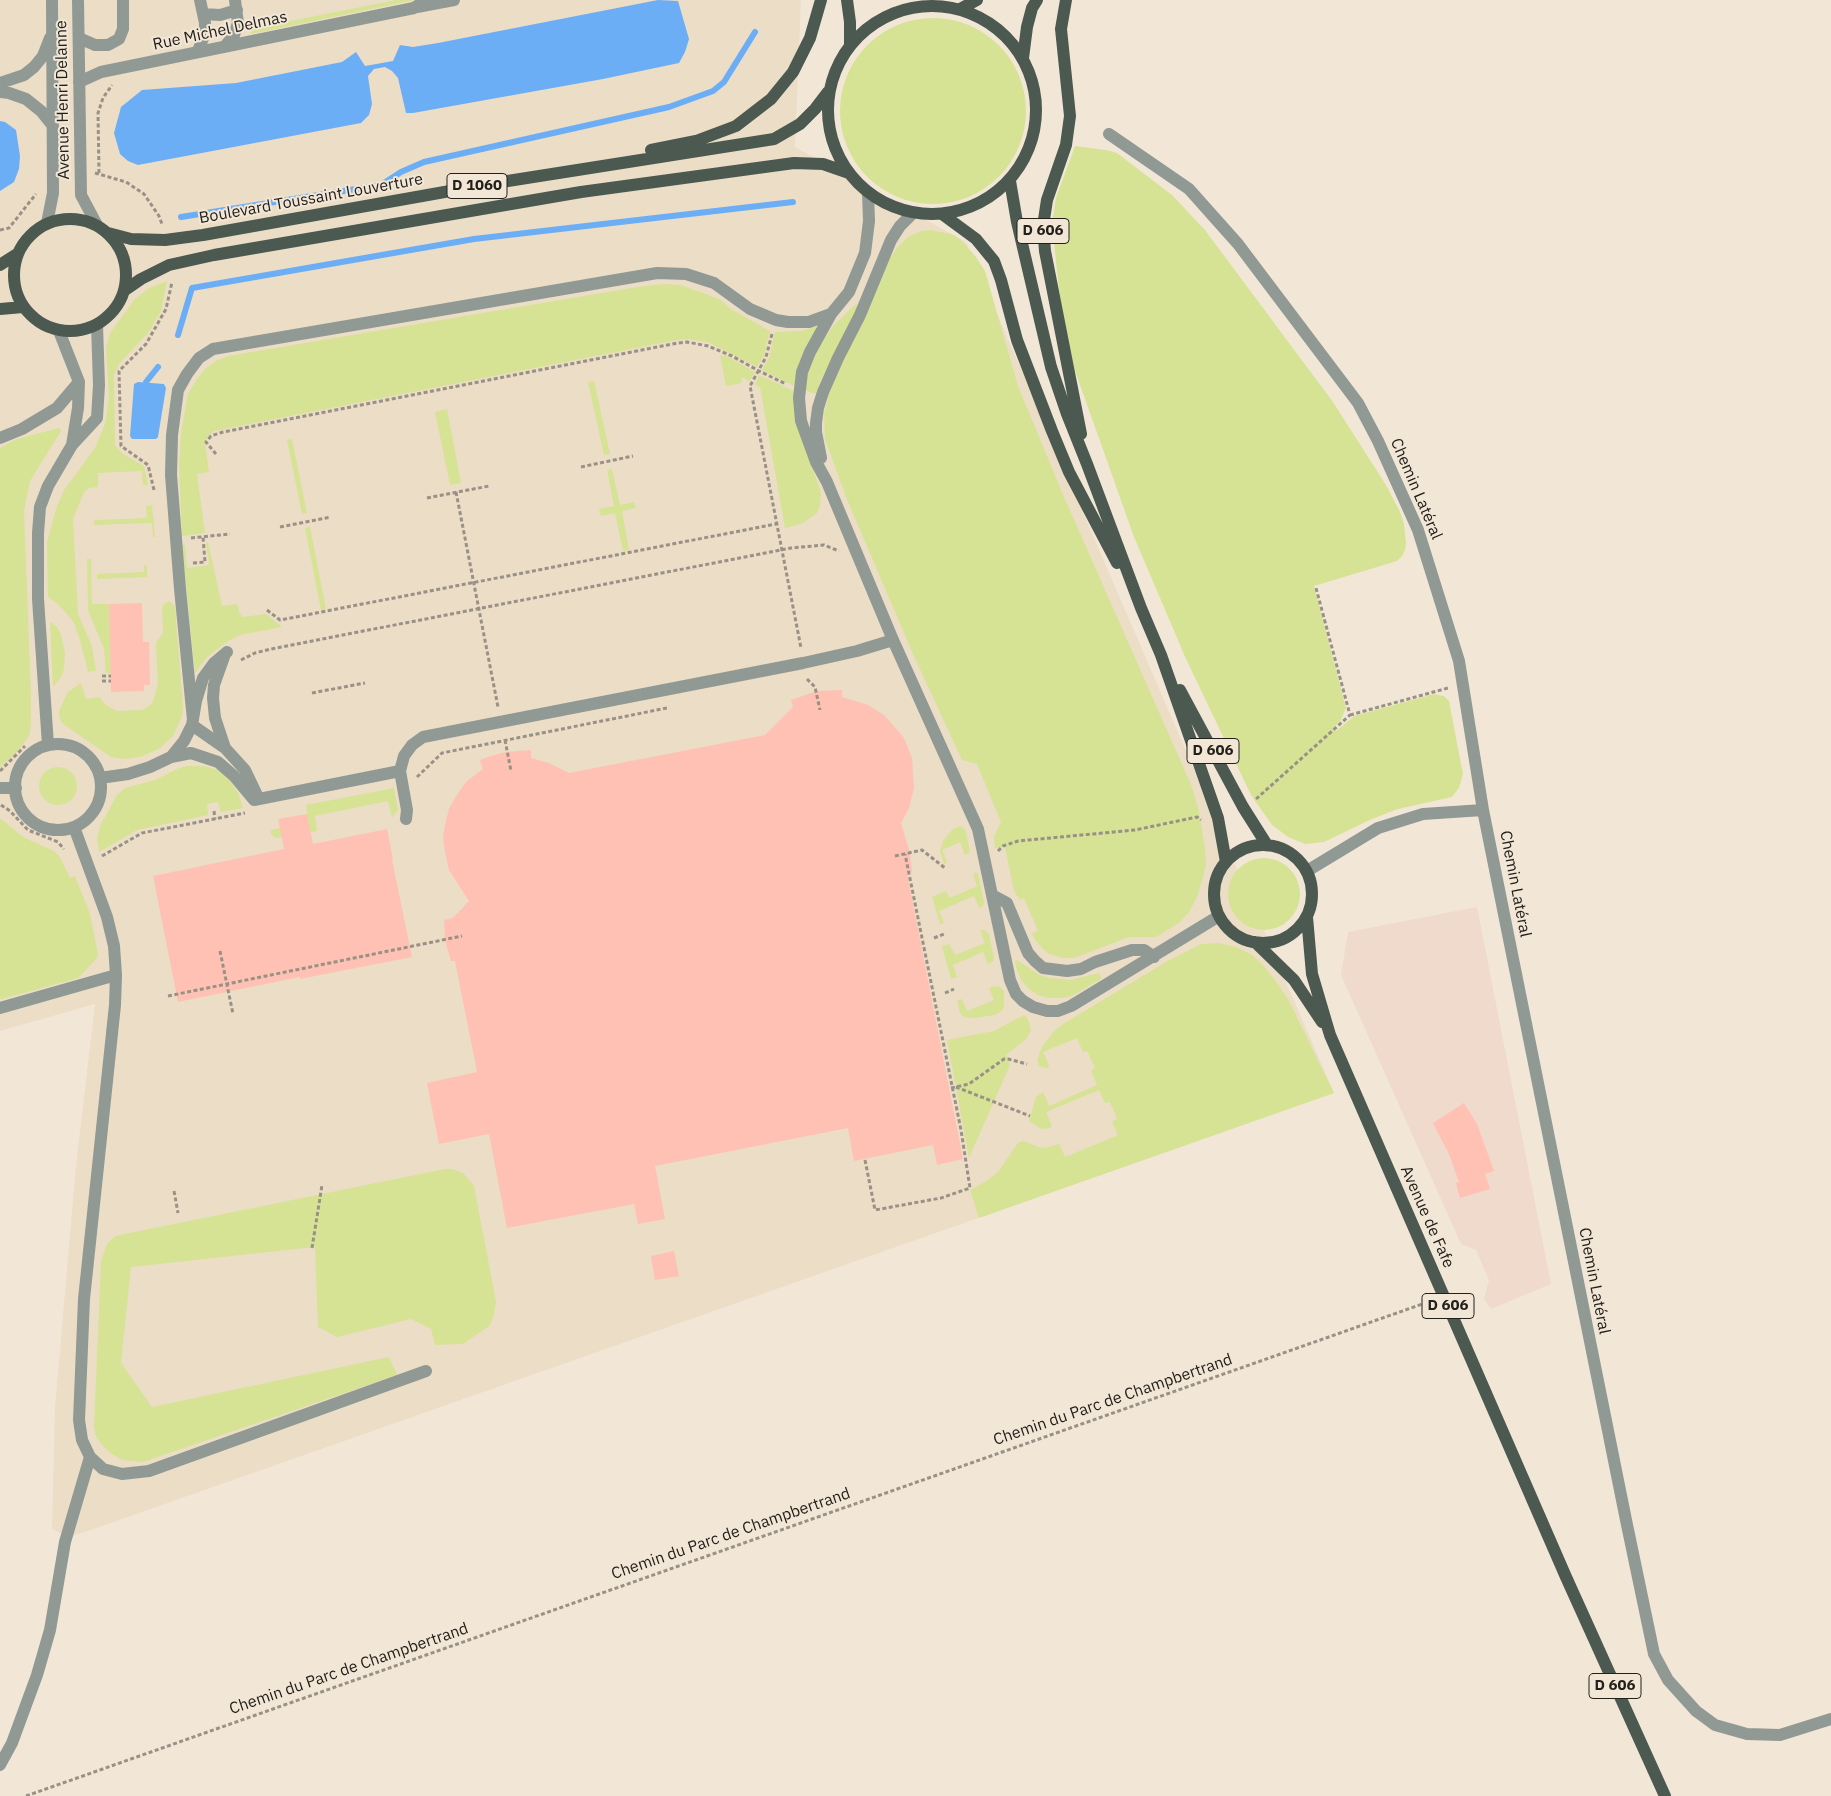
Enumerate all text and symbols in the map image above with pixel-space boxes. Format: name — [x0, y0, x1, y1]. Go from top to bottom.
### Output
street label: Rue Michel Delmas — [151, 7, 289, 55]
street label: Avenue Henri Delanne — [52, 20, 74, 180]
street label: Boulevard Toussaint Louverture — [198, 170, 424, 228]
road number: D 1060 — [447, 174, 507, 198]
road number: D 606 — [1017, 218, 1069, 244]
street label: Chemin Latéral — [1386, 435, 1446, 543]
road number: D 606 — [1187, 738, 1239, 764]
street label: Chemin Latéral — [1495, 829, 1535, 939]
street label: Avenue de Fafe — [1396, 1163, 1458, 1271]
street label: Chemin Latéral — [1574, 1226, 1614, 1336]
road number: D 606 — [1422, 1294, 1474, 1318]
street label: Chemin du Parc de Champbertrand — [991, 1350, 1235, 1450]
street label: Chemin du Parc de Champbertrand — [609, 1484, 853, 1584]
street label: Chemin du Parc de Champbertrand — [227, 1619, 471, 1719]
road number: D 606 — [1589, 1674, 1641, 1698]

